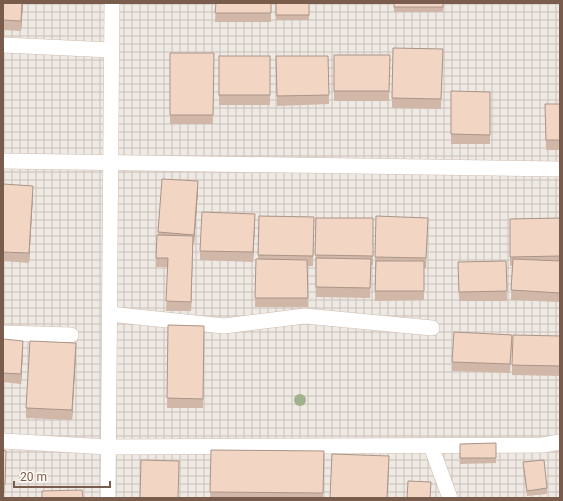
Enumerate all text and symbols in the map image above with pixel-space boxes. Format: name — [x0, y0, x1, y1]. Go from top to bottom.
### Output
scale bar — [14, 463, 110, 489]
text: 20 m — [20, 470, 47, 484]

